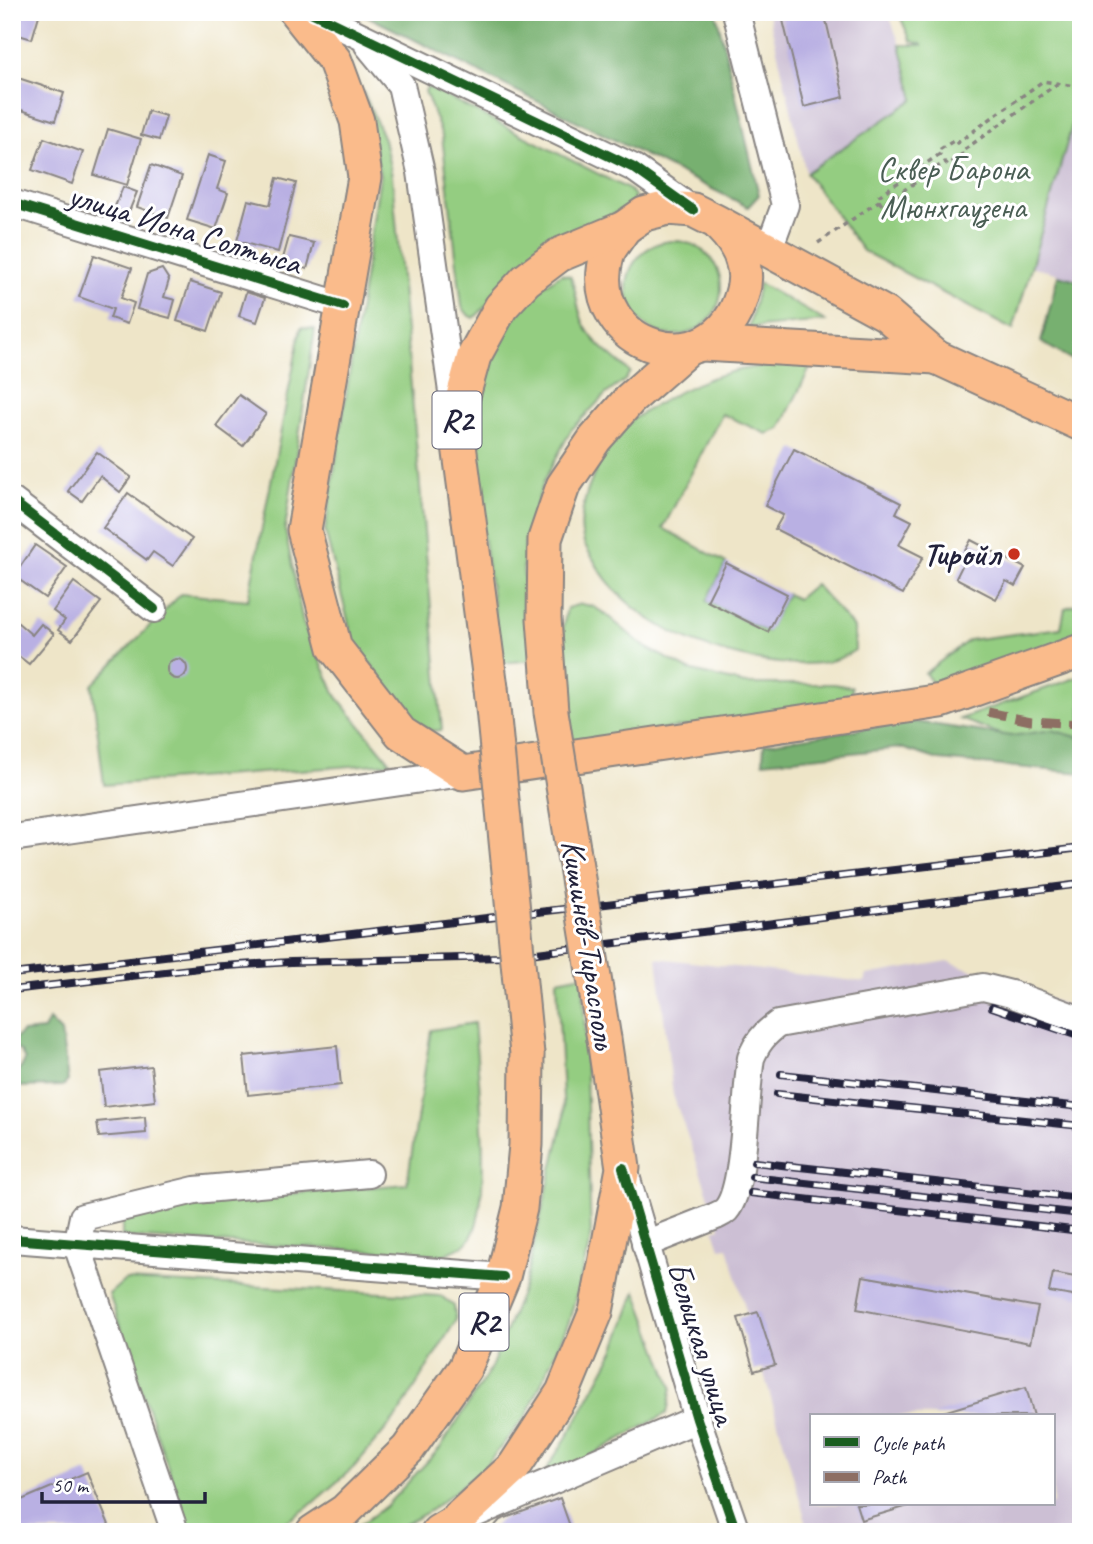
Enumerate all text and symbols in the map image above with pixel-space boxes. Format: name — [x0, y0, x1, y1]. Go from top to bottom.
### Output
park label: Сквер Барона Мюнхгаузена — [877, 148, 1031, 228]
street label: улица Иона Солтыса — [62, 173, 309, 285]
road number: R2 — [433, 392, 482, 448]
place label: Тиройл — [923, 533, 1002, 575]
marker: Тиройл — [1006, 546, 1022, 562]
street label: Кишинёв-Тирасполь — [552, 837, 627, 1053]
street label: Бельцкая улица — [657, 1257, 747, 1432]
road number: R2 — [460, 1294, 508, 1350]
legend — [810, 1414, 1054, 1506]
text: Cycle path — [872, 1430, 945, 1456]
scale bar — [42, 1460, 205, 1504]
text: Path — [872, 1464, 908, 1490]
text: 50 m — [52, 1472, 90, 1498]

